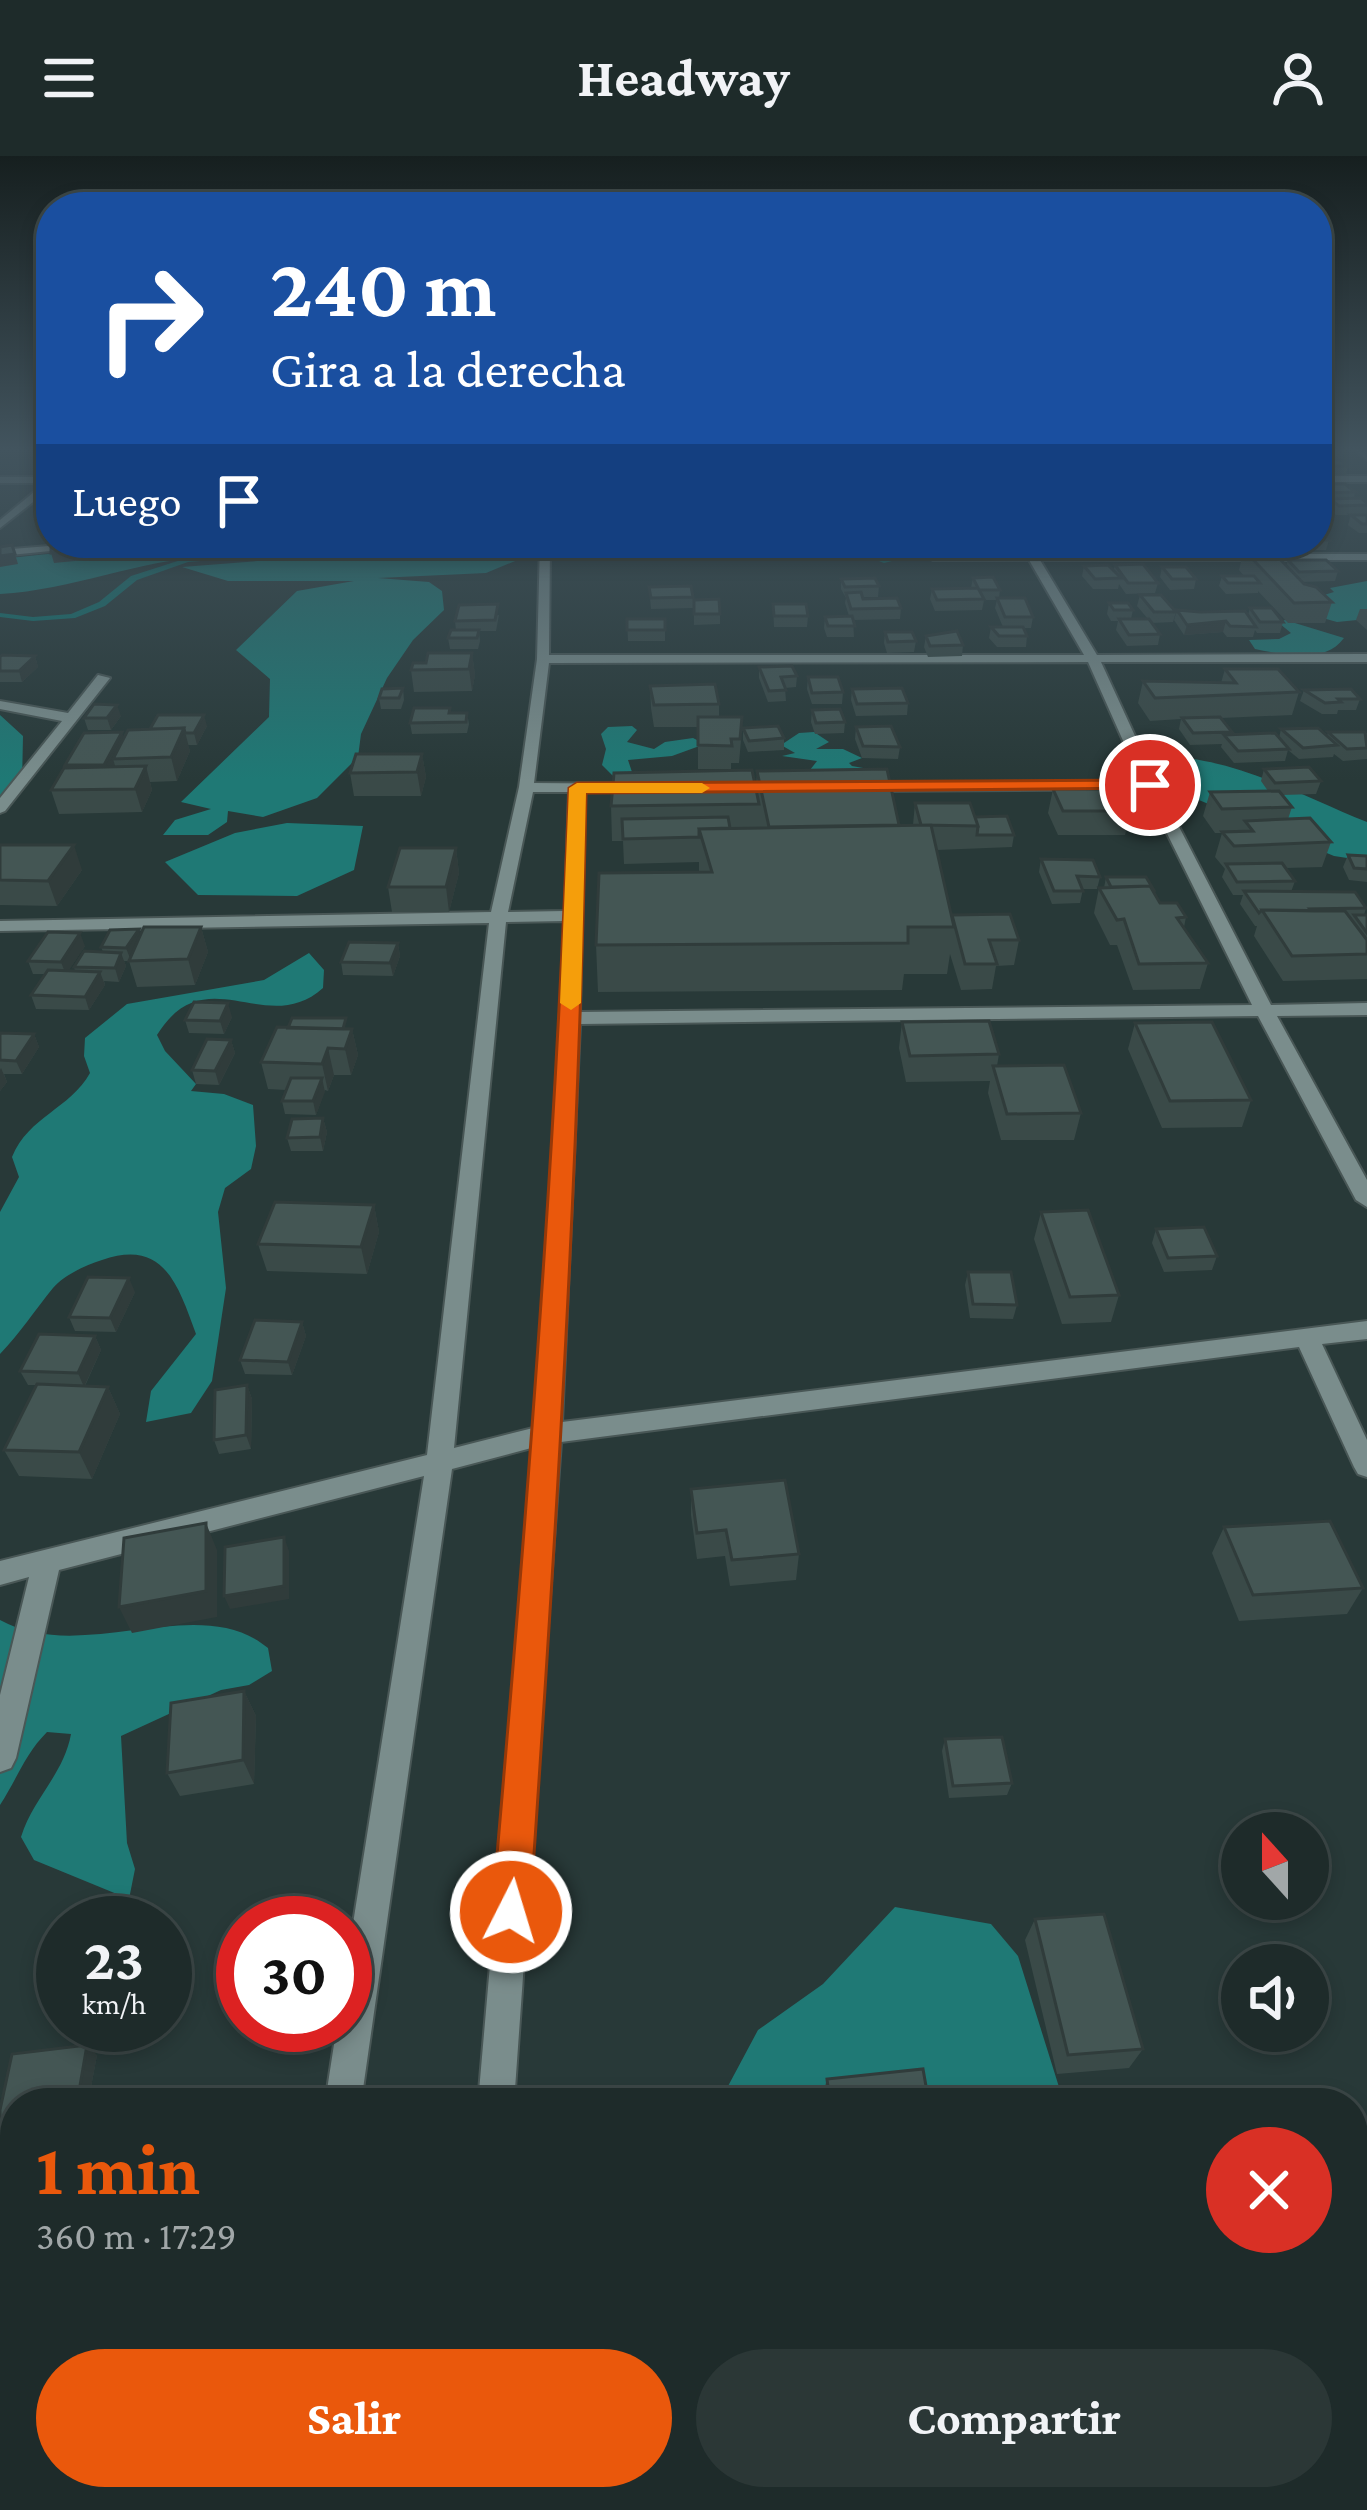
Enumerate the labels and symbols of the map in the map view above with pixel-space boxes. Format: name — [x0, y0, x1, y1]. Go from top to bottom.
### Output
pin — [1099, 734, 1201, 836]
north arrow — [1221, 1812, 1329, 1920]
position arrow — [448, 1849, 574, 1975]
speed limit sign: 30 — [216, 1896, 372, 2052]

